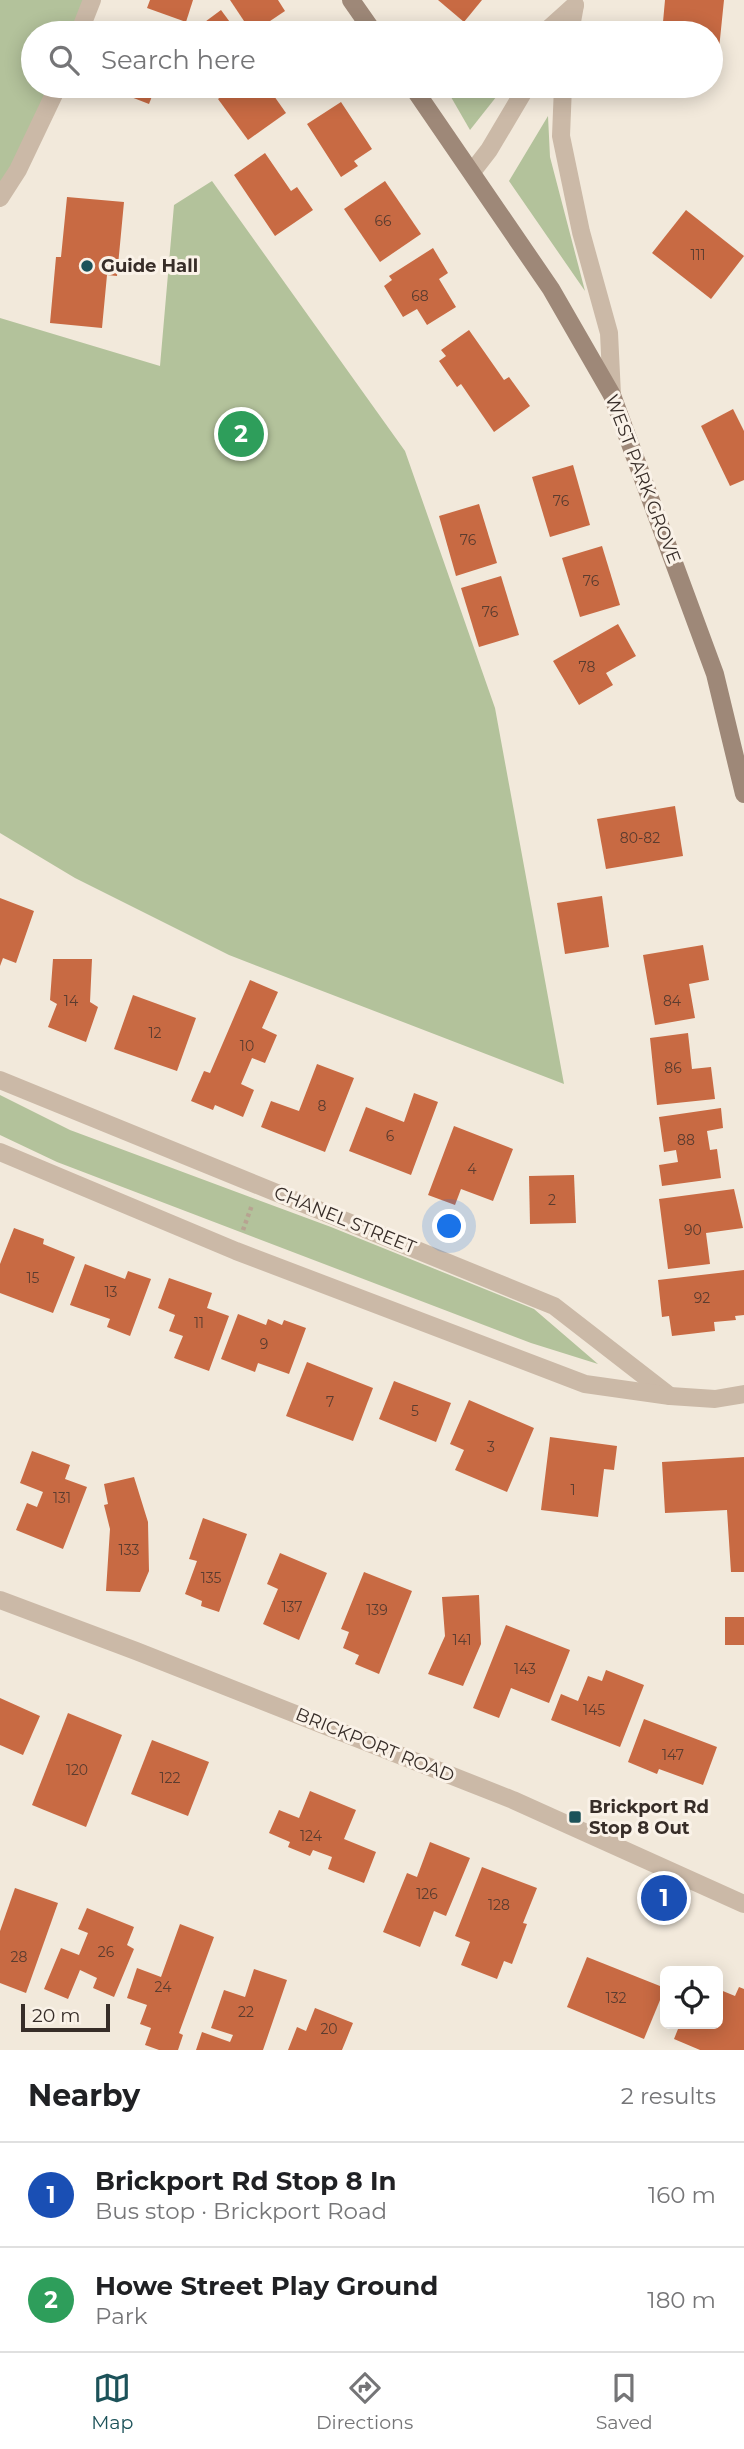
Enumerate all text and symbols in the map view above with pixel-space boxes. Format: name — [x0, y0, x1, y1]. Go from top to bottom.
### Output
search box — [21, 21, 723, 98]
icon: search — [45, 41, 83, 79]
text: Search here — [101, 44, 256, 76]
house number: 66 — [374, 212, 392, 230]
house number: 111 — [690, 246, 706, 264]
place label: Guide Hall — [101, 255, 198, 277]
marker: Guide Hall — [79, 258, 95, 274]
house number: 68 — [411, 287, 429, 305]
street label: WEST PARK GROVE — [601, 391, 685, 567]
pin: 2 — [218, 408, 264, 460]
house number: 76 — [553, 492, 570, 510]
house number: 76 — [460, 531, 477, 549]
house number: 76 — [583, 572, 600, 590]
house number: 76 — [482, 603, 499, 621]
house number: 78 — [579, 658, 596, 676]
house number: 80-82 — [620, 829, 660, 847]
house number: 14 — [64, 992, 79, 1010]
house number: 84 — [663, 992, 682, 1010]
house number: 12 — [148, 1024, 162, 1042]
house number: 10 — [240, 1037, 254, 1055]
house number: 86 — [664, 1059, 682, 1077]
house number: 8 — [318, 1097, 327, 1115]
house number: 6 — [386, 1127, 395, 1145]
house number: 88 — [677, 1131, 695, 1149]
house number: 4 — [467, 1160, 477, 1178]
street label: CHANEL STREET — [271, 1182, 420, 1259]
house number: 2 — [548, 1191, 556, 1209]
your location — [432, 1209, 466, 1243]
house number: 90 — [684, 1221, 702, 1239]
house number: 15 — [27, 1269, 40, 1287]
house number: 13 — [105, 1283, 118, 1301]
house number: 92 — [694, 1289, 710, 1307]
house number: 11 — [194, 1314, 204, 1332]
house number: 9 — [260, 1335, 268, 1353]
house number: 7 — [326, 1393, 334, 1411]
house number: 5 — [411, 1402, 419, 1420]
house number: 3 — [487, 1438, 495, 1456]
house number: 1 — [570, 1481, 576, 1499]
house number: 131 — [53, 1489, 71, 1507]
house number: 133 — [119, 1541, 139, 1559]
house number: 135 — [201, 1569, 221, 1587]
house number: 137 — [281, 1598, 303, 1616]
house number: 139 — [366, 1601, 388, 1619]
house number: 141 — [452, 1631, 472, 1649]
house number: 143 — [514, 1660, 536, 1678]
house number: 145 — [583, 1701, 605, 1719]
street label: BRICKPORT ROAD — [292, 1703, 458, 1787]
house number: 147 — [662, 1746, 684, 1764]
house number: 120 — [66, 1761, 88, 1779]
house number: 122 — [160, 1769, 181, 1787]
place label: Brickport Rd Stop 8 Out — [589, 1796, 709, 1839]
marker: Brickport Rd Stop 8 Out — [567, 1809, 583, 1825]
house number: 124 — [300, 1827, 323, 1845]
pin: 1 — [641, 1872, 687, 1924]
house number: 126 — [416, 1885, 438, 1903]
house number: 128 — [488, 1896, 510, 1914]
house number: 26 — [98, 1943, 115, 1961]
house number: 28 — [11, 1948, 28, 1966]
map controls — [660, 1966, 723, 2029]
button: locate — [660, 1966, 723, 2029]
house number: 24 — [155, 1978, 172, 1996]
house number: 132 — [606, 1989, 626, 2007]
scale bar — [21, 2001, 110, 2033]
house number: 22 — [238, 2003, 254, 2021]
text: 20 m — [32, 2004, 80, 2027]
house number: 20 — [320, 2020, 338, 2038]
text: Nearby — [28, 2077, 140, 2114]
text: 2 results — [621, 2082, 716, 2110]
text: Brickport Rd Stop 8 In — [95, 2165, 397, 2197]
text: 1 — [46, 2181, 56, 2209]
text: 160 m — [648, 2181, 716, 2209]
text: Bus stop · Brickport Road — [95, 2197, 387, 2225]
text: Howe Street Play Ground — [95, 2270, 438, 2302]
text: 2 — [44, 2286, 58, 2314]
text: 180 m — [647, 2286, 716, 2314]
text: Park — [95, 2302, 148, 2330]
tab: Map — [91, 2369, 133, 2434]
tab: Directions — [316, 2369, 413, 2434]
tab: Saved — [596, 2369, 653, 2434]

